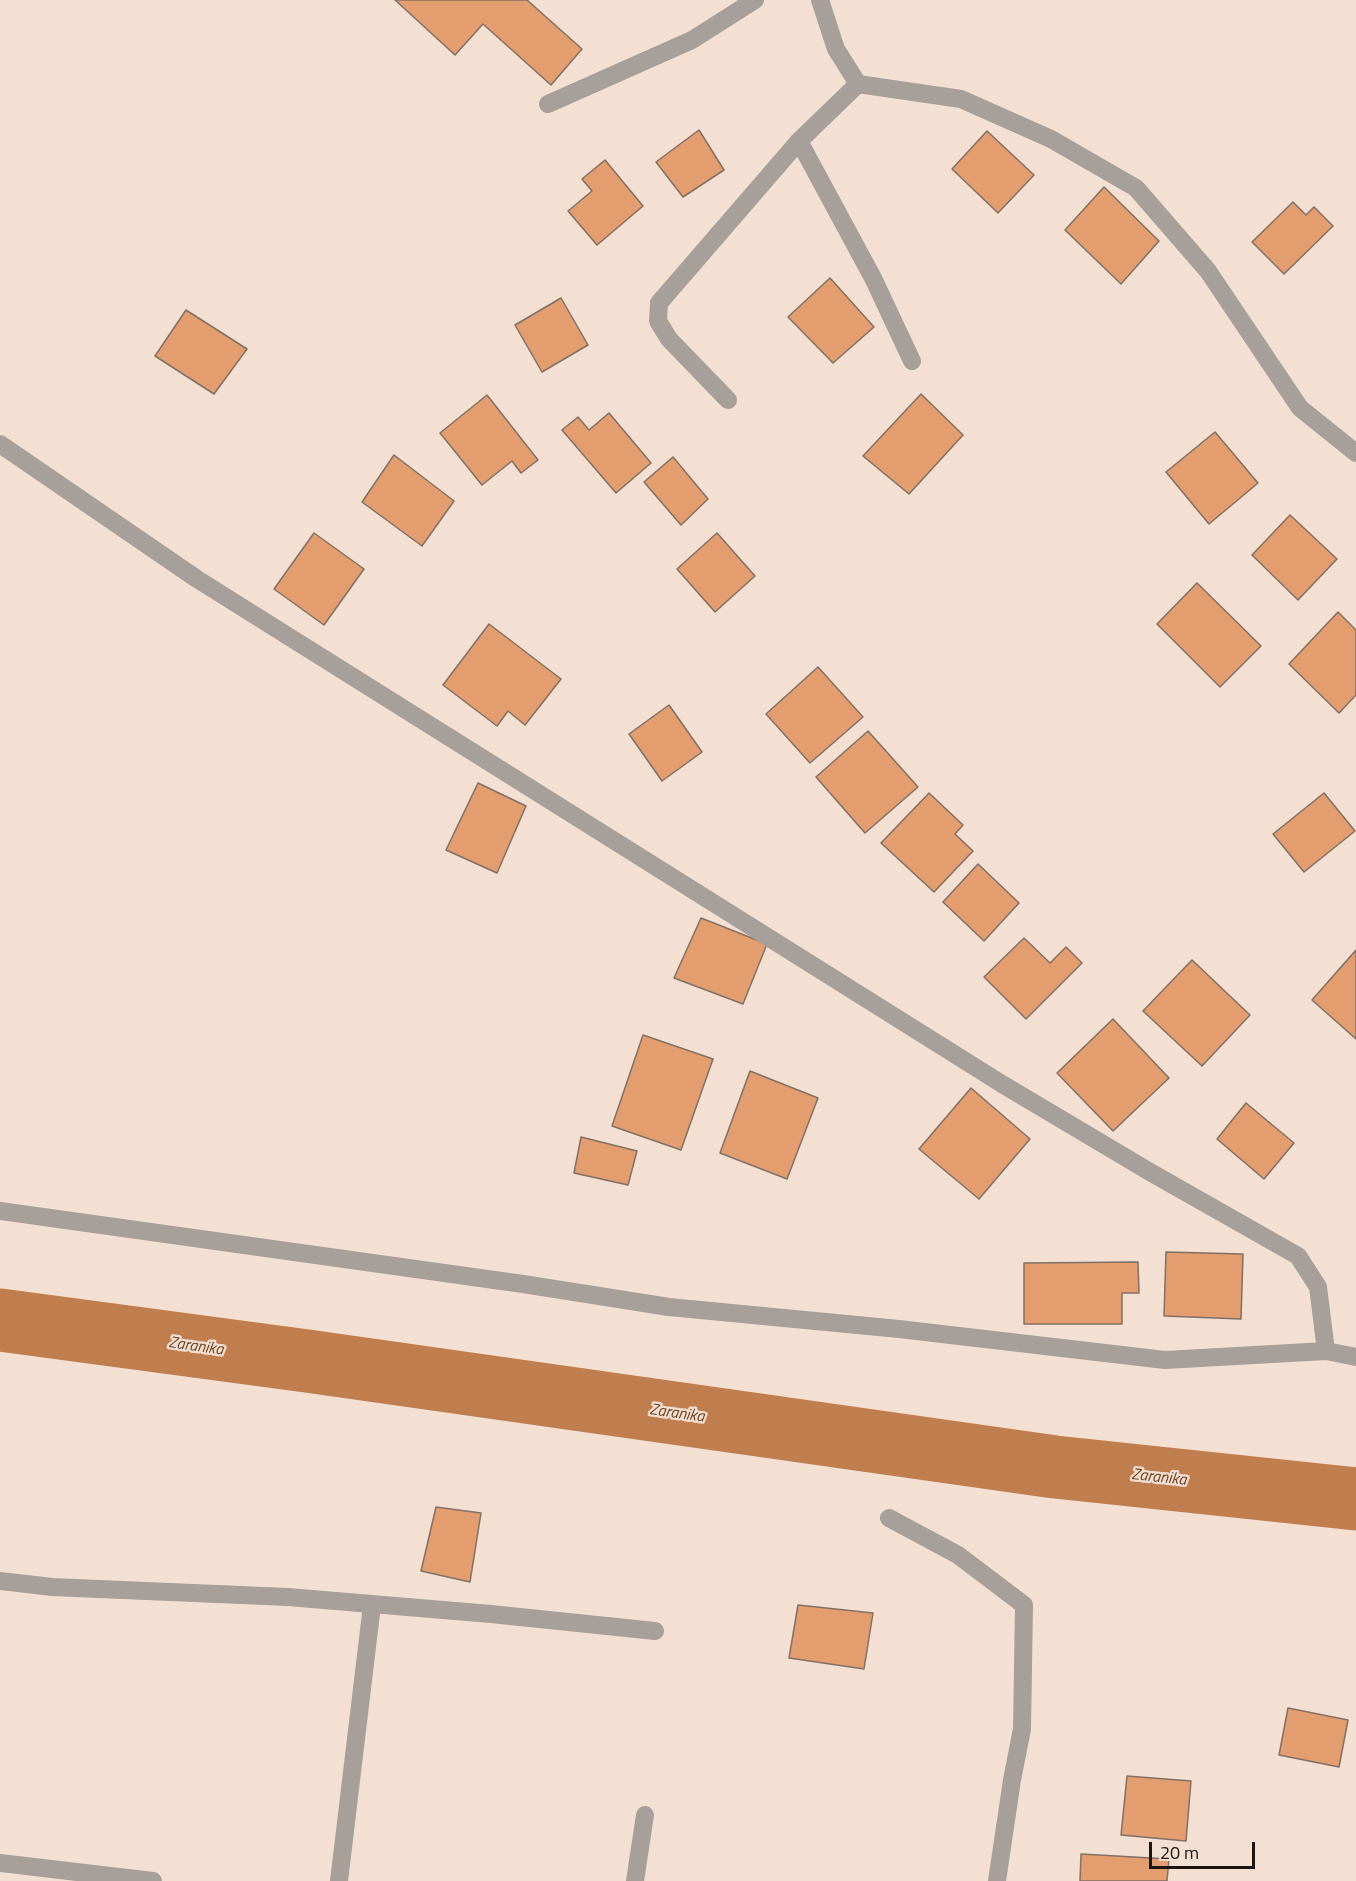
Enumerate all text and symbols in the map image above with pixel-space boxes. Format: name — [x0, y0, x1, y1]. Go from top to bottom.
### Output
water label: Zaranika — [168, 1334, 224, 1360]
water label: Zaranika — [649, 1401, 705, 1427]
water label: Zaranika — [1131, 1466, 1187, 1490]
scale bar — [1152, 1830, 1258, 1868]
text: 20 m — [1160, 1839, 1199, 1866]

